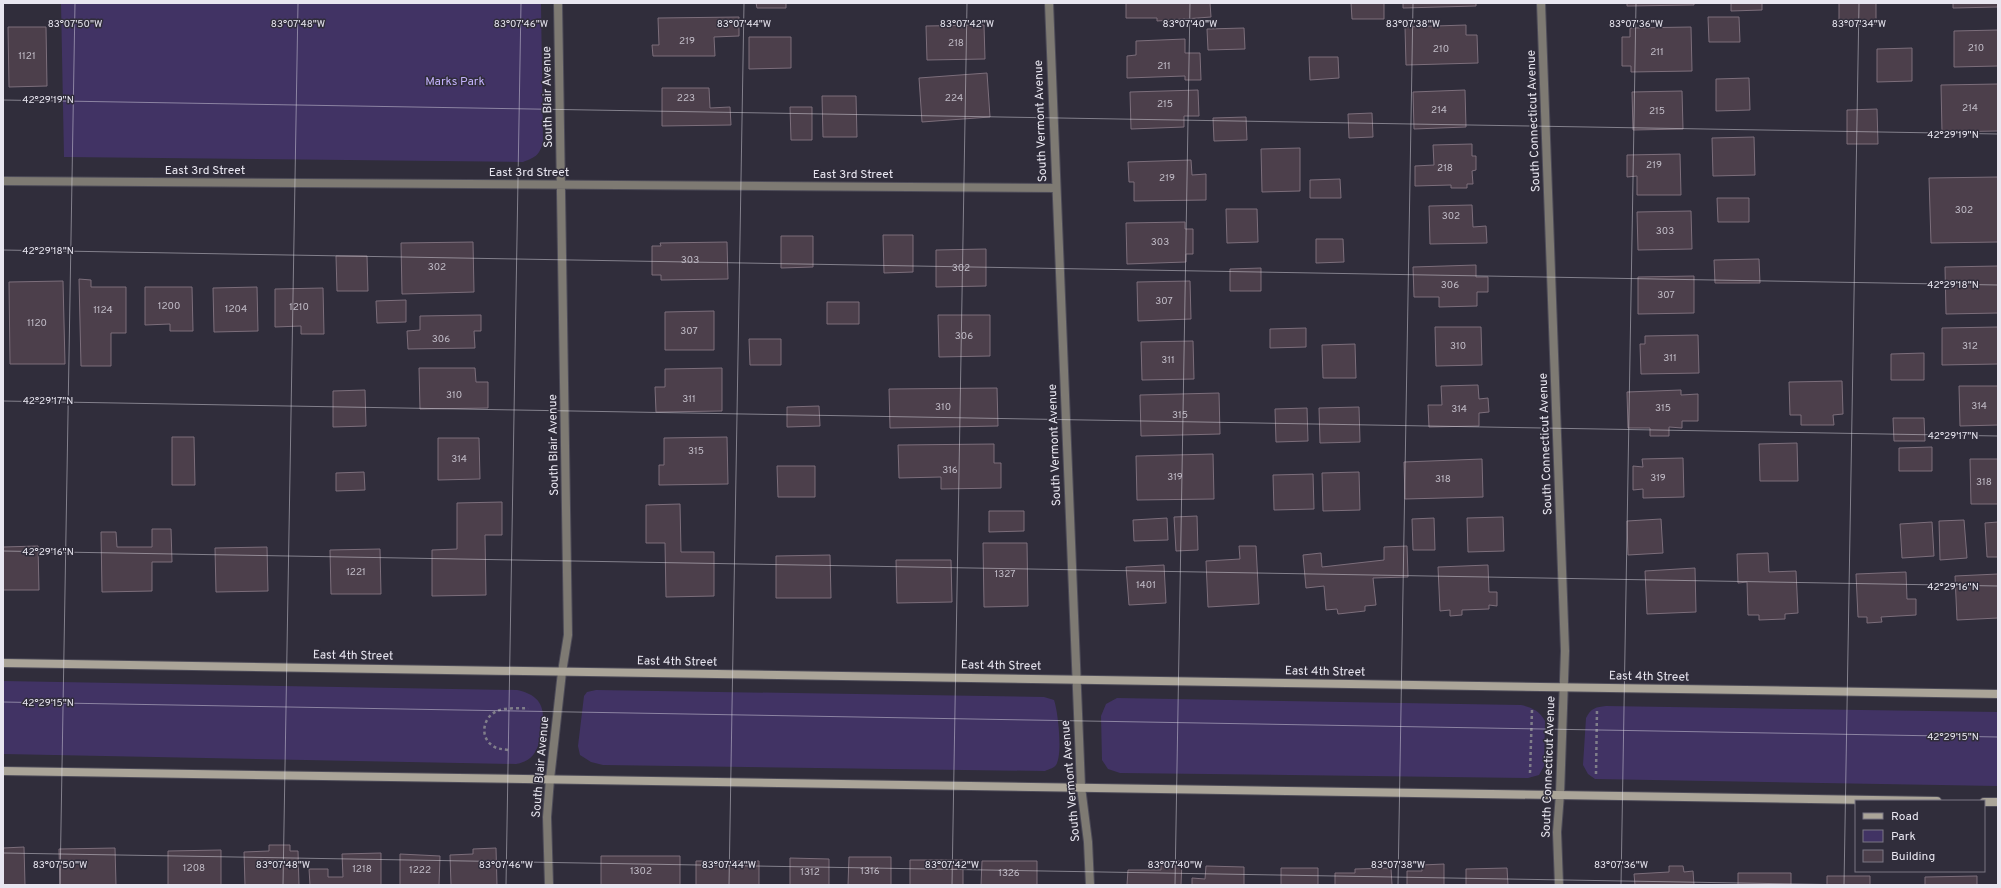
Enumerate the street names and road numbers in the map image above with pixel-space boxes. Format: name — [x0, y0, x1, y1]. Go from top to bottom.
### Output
street label: South Blair Avenue — [539, 46, 557, 148]
street label: South Connecticut Avenue — [1524, 50, 1544, 192]
street label: South Vermont Avenue — [1031, 60, 1051, 182]
street label: East 3rd Street — [165, 163, 245, 179]
street label: East 3rd Street — [489, 165, 569, 181]
street label: East 3rd Street — [813, 167, 893, 183]
street label: South Connecticut Avenue — [1536, 373, 1556, 515]
street label: South Vermont Avenue — [1045, 384, 1065, 506]
street label: South Blair Avenue — [545, 394, 563, 496]
street label: East 4th Street — [313, 647, 393, 665]
street label: East 4th Street — [637, 653, 717, 671]
street label: East 4th Street — [961, 657, 1041, 675]
street label: East 4th Street — [1285, 663, 1365, 681]
street label: East 4th Street — [1609, 668, 1689, 686]
street label: South Connecticut Avenue — [1539, 696, 1559, 838]
street label: South Blair Avenue — [529, 716, 553, 818]
street label: South Vermont Avenue — [1058, 719, 1084, 843]

